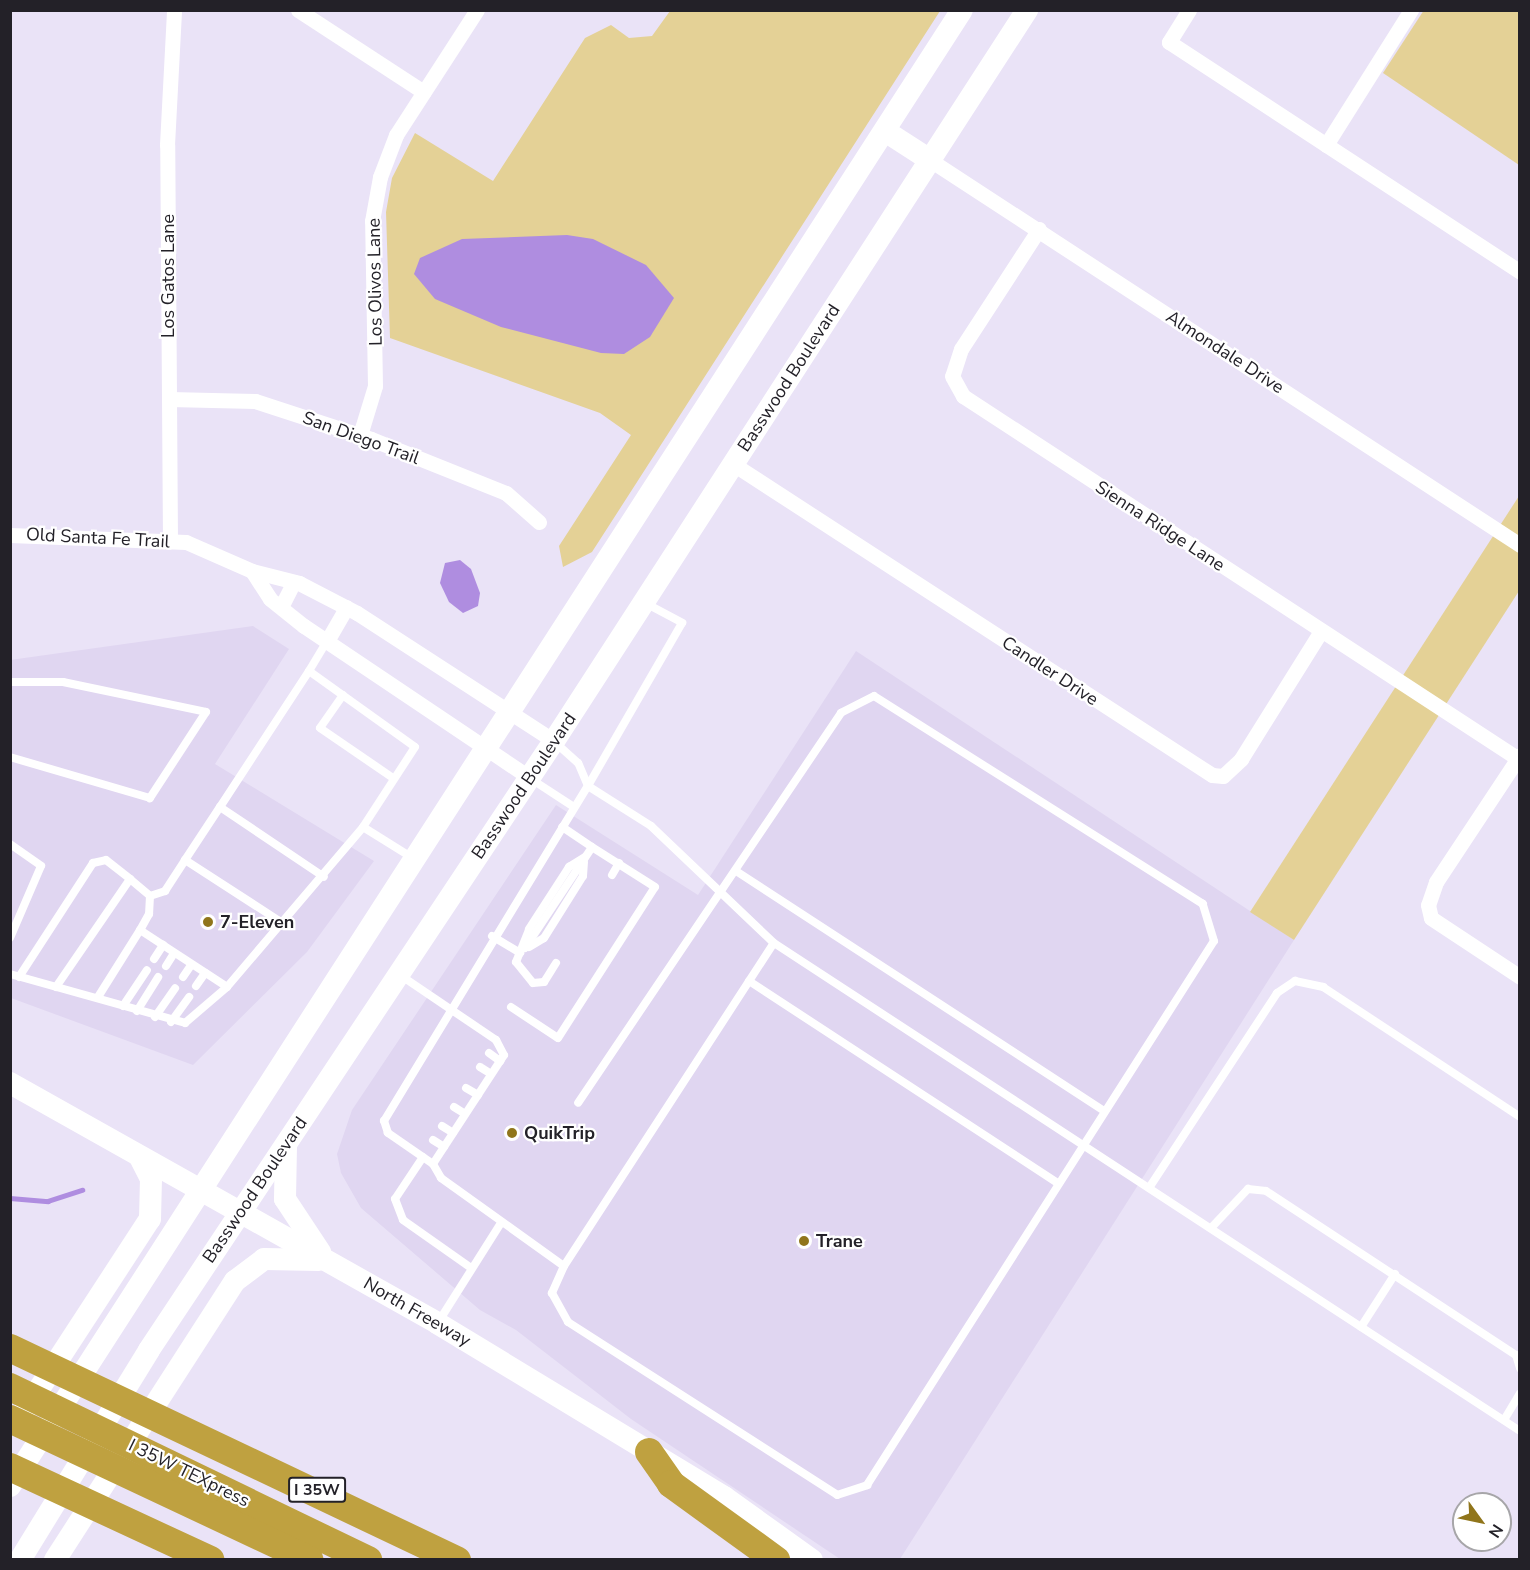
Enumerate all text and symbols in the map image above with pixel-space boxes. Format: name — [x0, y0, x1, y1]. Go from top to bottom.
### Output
street label: Los Gatos Lane — [157, 214, 179, 338]
street label: Los Olivos Lane — [363, 218, 387, 346]
street label: Basswood Boulevard — [733, 300, 845, 456]
street label: Almondale Drive — [1162, 306, 1288, 398]
street label: San Diego Trail — [300, 407, 422, 469]
street label: Sienna Ridge Lane — [1091, 476, 1229, 576]
street label: Old Santa Fe Trail — [26, 523, 170, 553]
street label: Candler Drive — [998, 632, 1102, 710]
street label: Basswood Boulevard — [467, 709, 581, 863]
place label: 7-Eleven — [220, 911, 294, 933]
marker: 7-Eleven — [201, 915, 215, 929]
street label: Basswood Boulevard — [198, 1113, 312, 1267]
place label: QuikTrip — [524, 1122, 595, 1144]
marker: QuikTrip — [505, 1126, 519, 1140]
place label: Trane — [816, 1230, 863, 1252]
marker: Trane — [797, 1234, 811, 1248]
street label: North Freeway — [360, 1273, 474, 1351]
street label: I 35W TEXpress — [125, 1434, 253, 1512]
road number: I 35W — [287, 1477, 347, 1503]
north arrow — [1452, 1492, 1512, 1552]
text: N — [1483, 1520, 1508, 1542]

